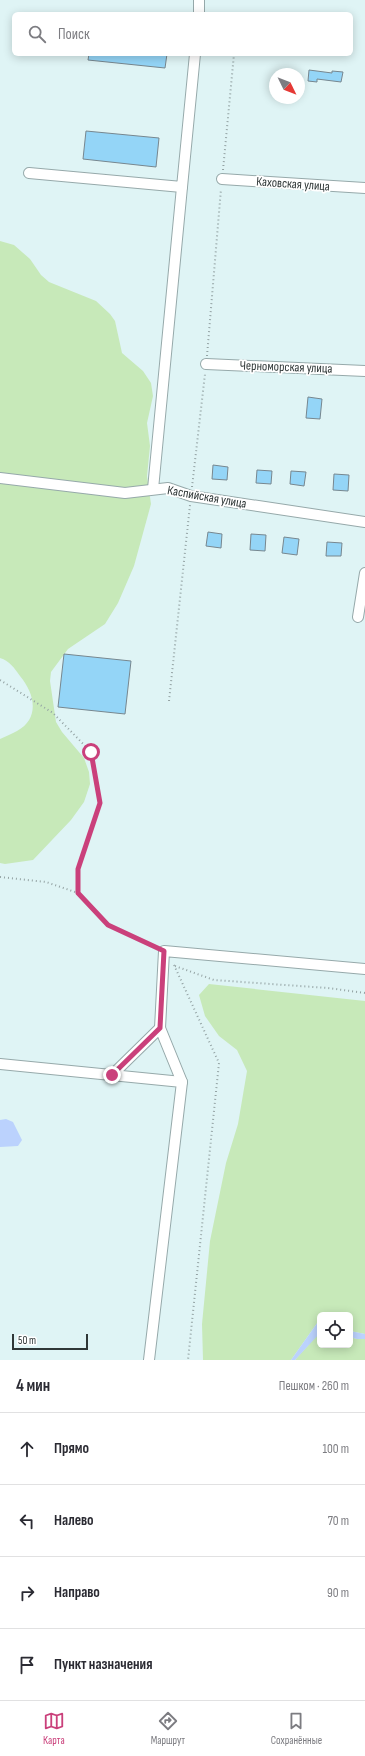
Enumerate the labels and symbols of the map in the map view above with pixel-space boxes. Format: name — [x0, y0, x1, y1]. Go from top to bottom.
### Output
north arrow — [269, 68, 305, 104]
street label: Каховская улица — [256, 173, 330, 195]
street label: Черноморская улица — [239, 357, 333, 377]
street label: Каспийская улица — [166, 482, 248, 512]
route start — [82, 743, 100, 761]
route end — [103, 1066, 121, 1084]
scale bar — [12, 1332, 88, 1351]

